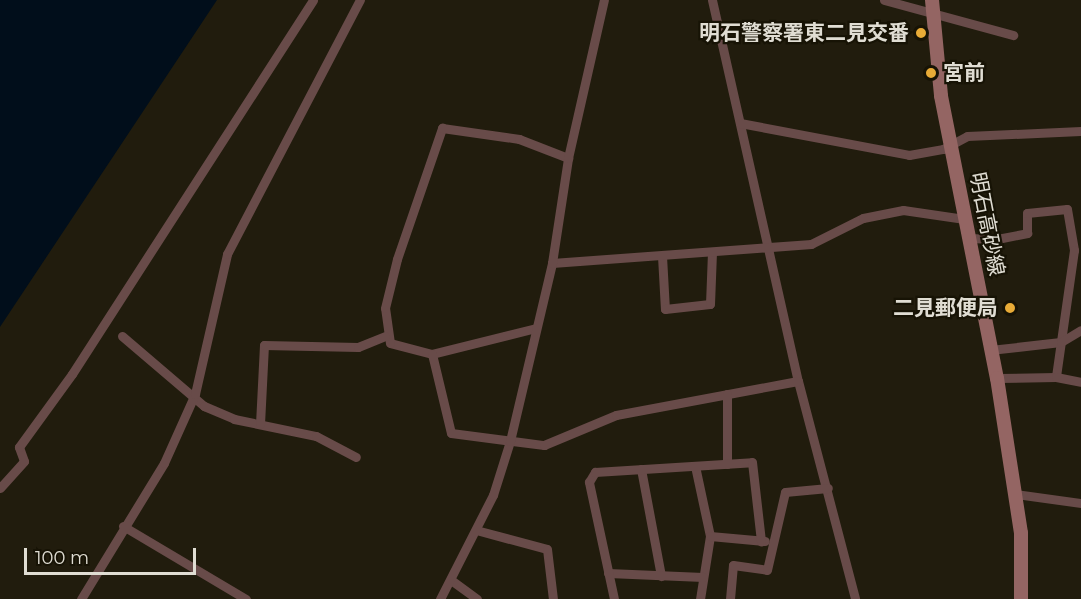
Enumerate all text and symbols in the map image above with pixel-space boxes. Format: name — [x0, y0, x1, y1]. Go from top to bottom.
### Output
place label: 明石警察署東二見交番 — [699, 20, 909, 46]
marker: 明石警察署東二見交番 — [914, 26, 928, 40]
place label: 宮前 — [943, 60, 985, 86]
marker: 宮前 — [924, 66, 938, 80]
street label: 明石高砂線 — [965, 170, 1009, 278]
place label: 二見郵便局 — [893, 295, 998, 321]
marker: 二見郵便局 — [1003, 301, 1017, 315]
scale bar — [27, 536, 200, 574]
text: 100 m — [35, 547, 89, 569]

